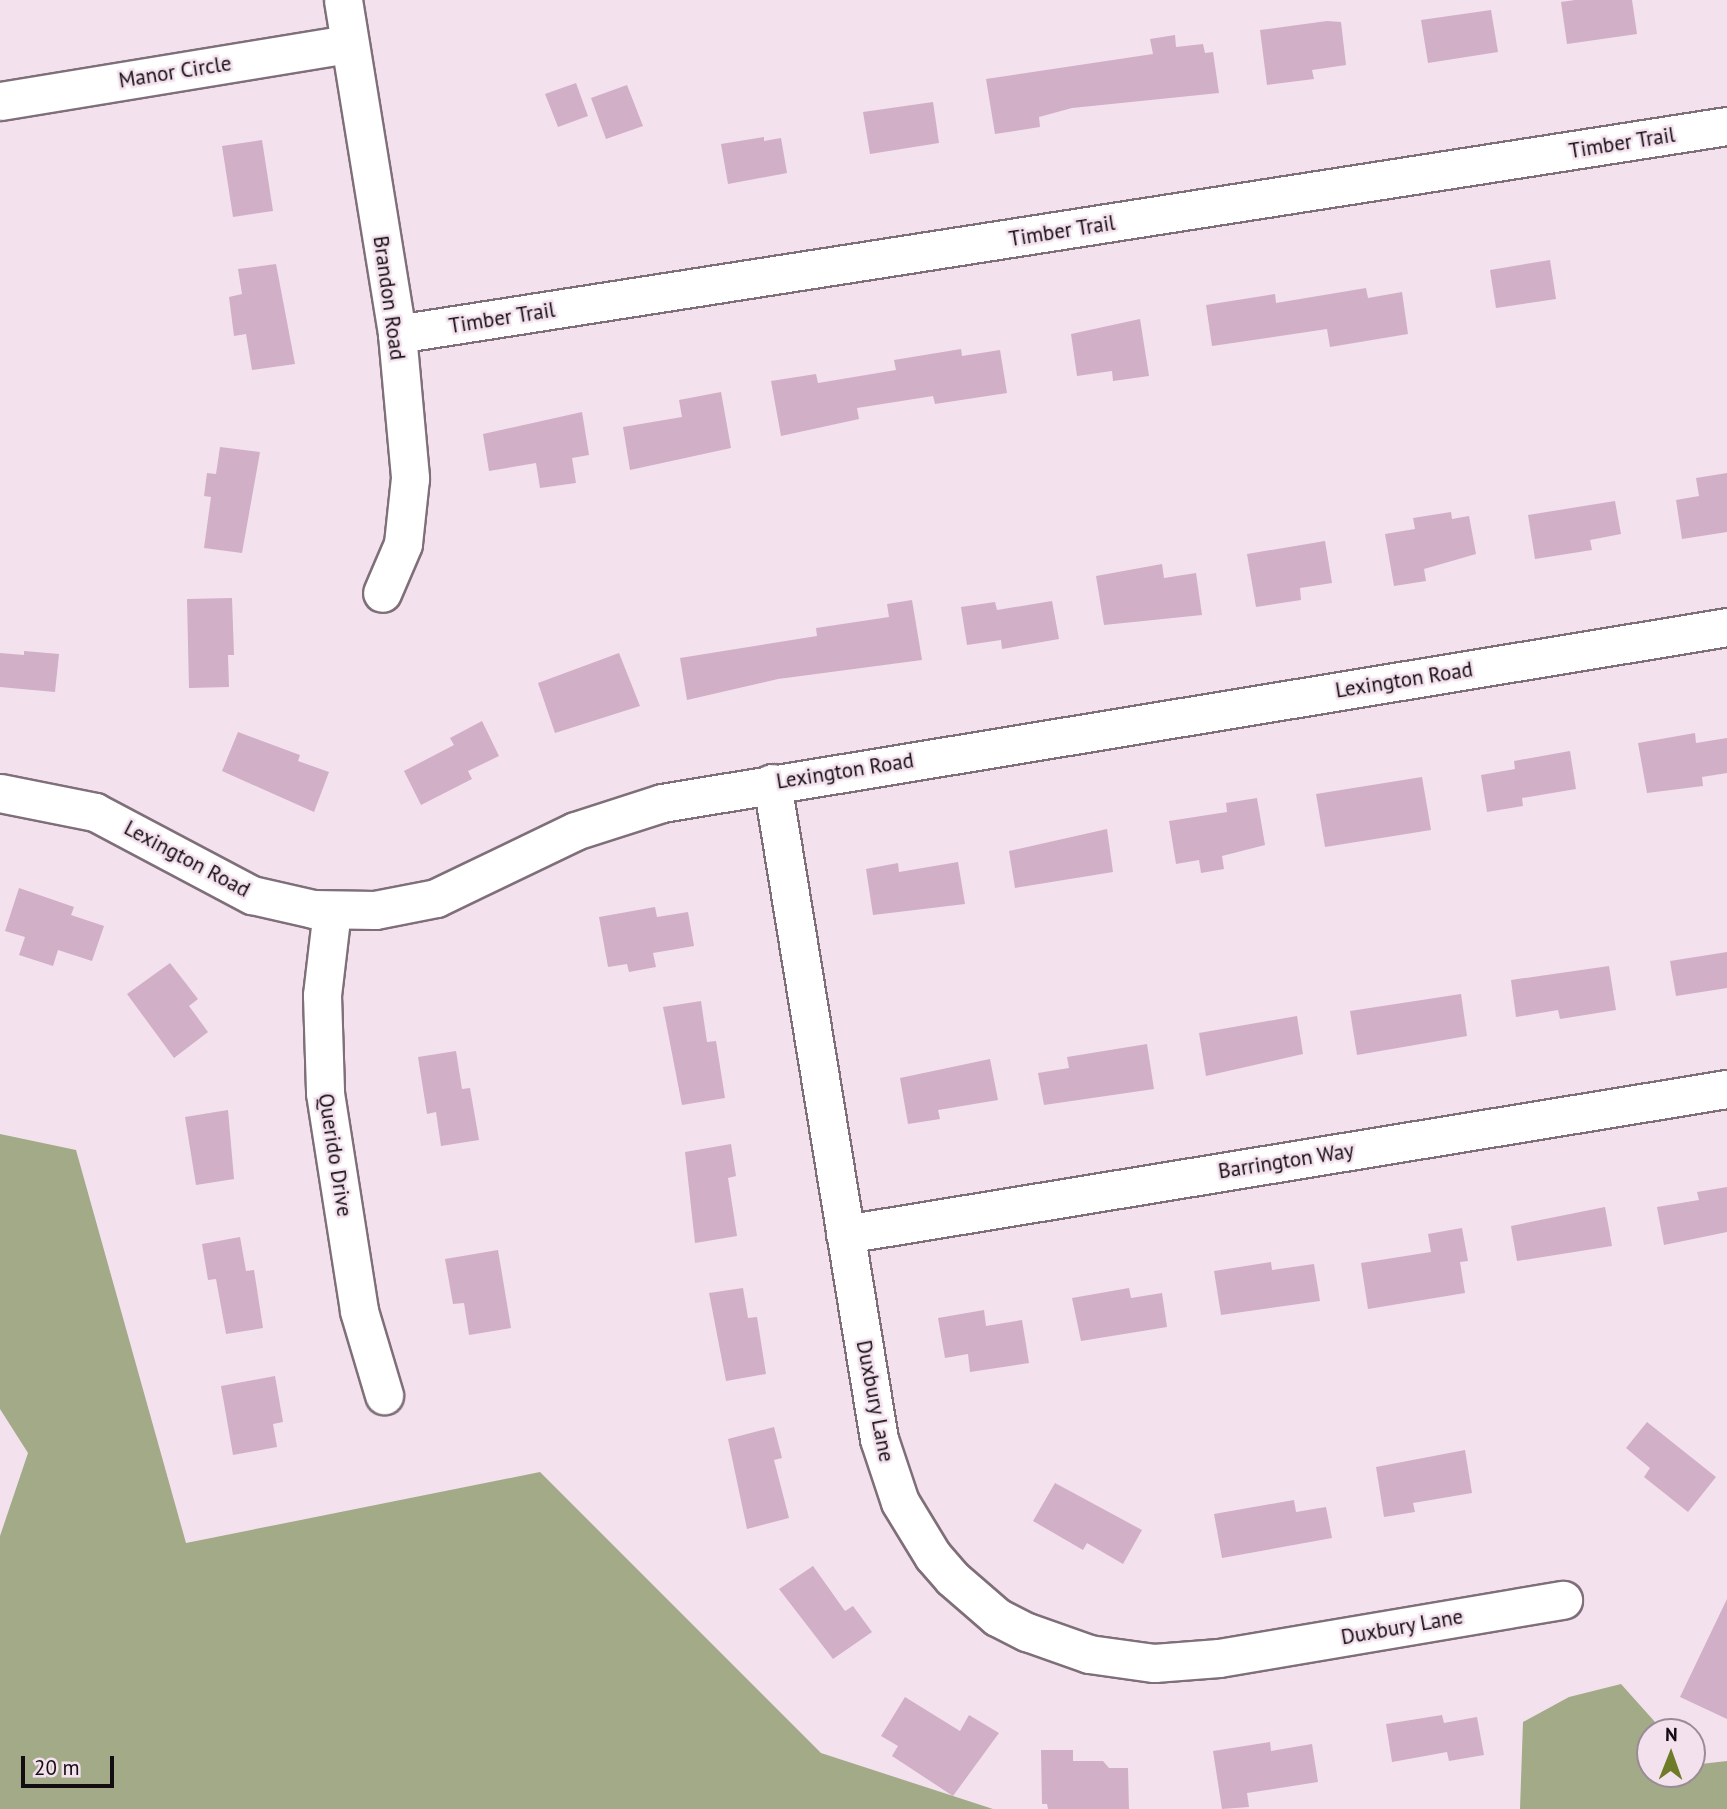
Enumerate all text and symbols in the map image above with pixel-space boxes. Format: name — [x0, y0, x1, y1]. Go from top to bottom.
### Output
street label: Manor Circle — [117, 51, 233, 93]
street label: Timber Trail — [1567, 122, 1677, 164]
street label: Timber Trail — [1007, 210, 1117, 252]
street label: Brandon Road — [368, 234, 410, 362]
street label: Timber Trail — [447, 297, 557, 339]
street label: Lexington Road — [1334, 657, 1474, 703]
street label: Lexington Road — [775, 748, 915, 794]
street label: Lexington Road — [120, 815, 254, 903]
street label: Querido Drive — [313, 1092, 357, 1218]
street label: Barrington Way — [1216, 1138, 1356, 1184]
street label: Duxbury Lane — [851, 1338, 899, 1464]
street label: Duxbury Lane — [1339, 1604, 1465, 1650]
north arrow — [1636, 1718, 1706, 1788]
text: N — [1665, 1722, 1678, 1746]
scale bar — [24, 1742, 117, 1786]
text: 20 m — [34, 1754, 80, 1781]

